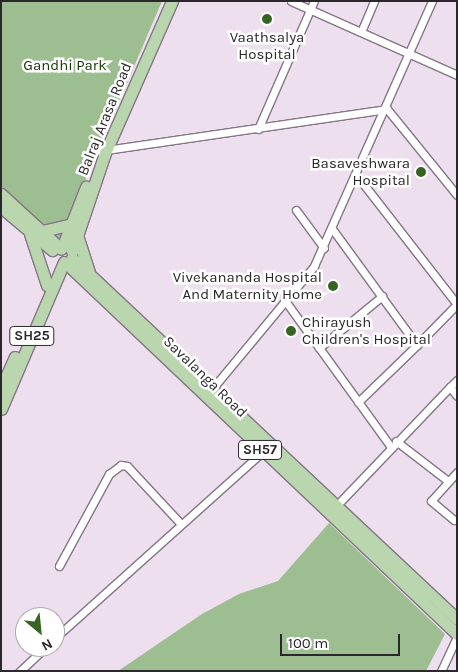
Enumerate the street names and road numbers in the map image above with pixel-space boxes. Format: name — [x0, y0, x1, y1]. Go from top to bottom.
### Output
street label: Balraj Arasa Road — [74, 60, 136, 178]
road number: SH25 — [8, 324, 56, 348]
street label: Savalanga Road — [159, 333, 251, 421]
road number: SH57 — [238, 438, 282, 462]

